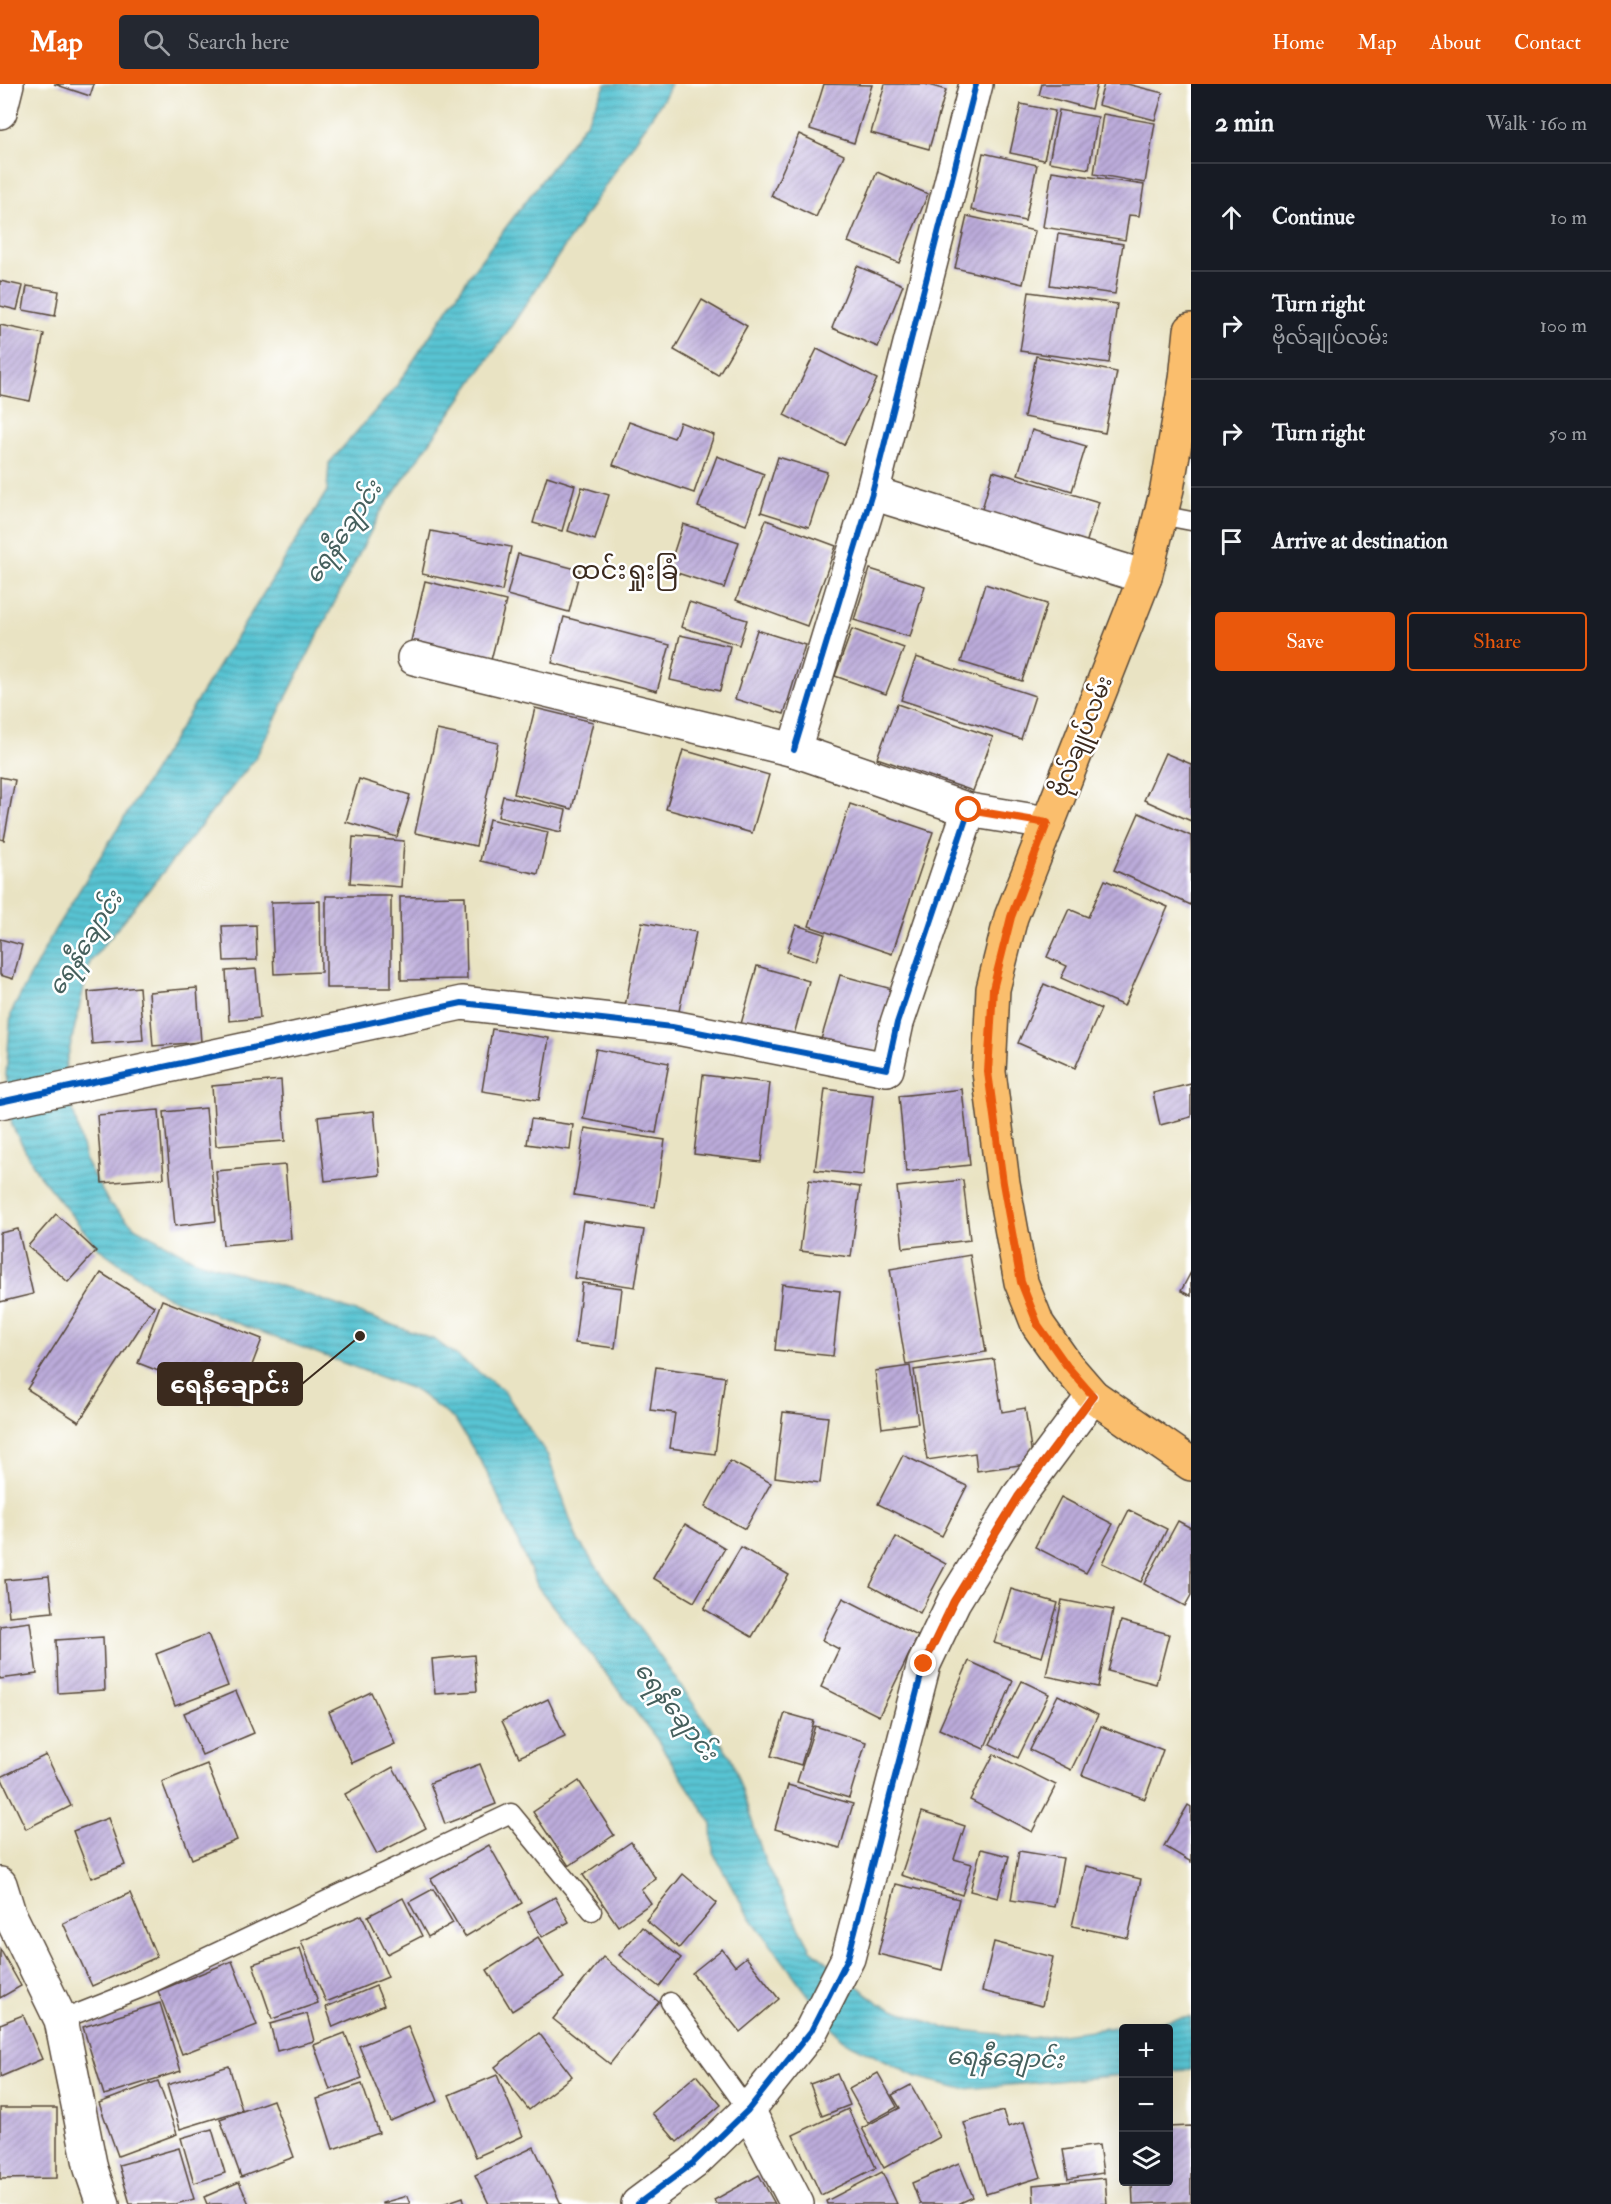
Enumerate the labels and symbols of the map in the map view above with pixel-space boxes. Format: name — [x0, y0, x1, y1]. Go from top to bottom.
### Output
water label: ရေနီချောင်း — [296, 473, 393, 592]
district label: ထင်းရှုးခြံ — [571, 553, 679, 591]
street label: ဗိုလ်‌ချုပ်‌လမ်း — [1043, 671, 1123, 802]
route start — [955, 796, 981, 822]
water label: ရေနီချောင်း — [40, 883, 134, 1003]
callout: ရေနီချောင်း — [158, 1363, 302, 1405]
text: ရေနီချောင်း — [170, 1369, 290, 1405]
route end — [910, 1650, 936, 1676]
water label: ရေနီချောင်း — [624, 1654, 726, 1771]
water label: ရေနီချောင်း — [946, 2039, 1066, 2080]

